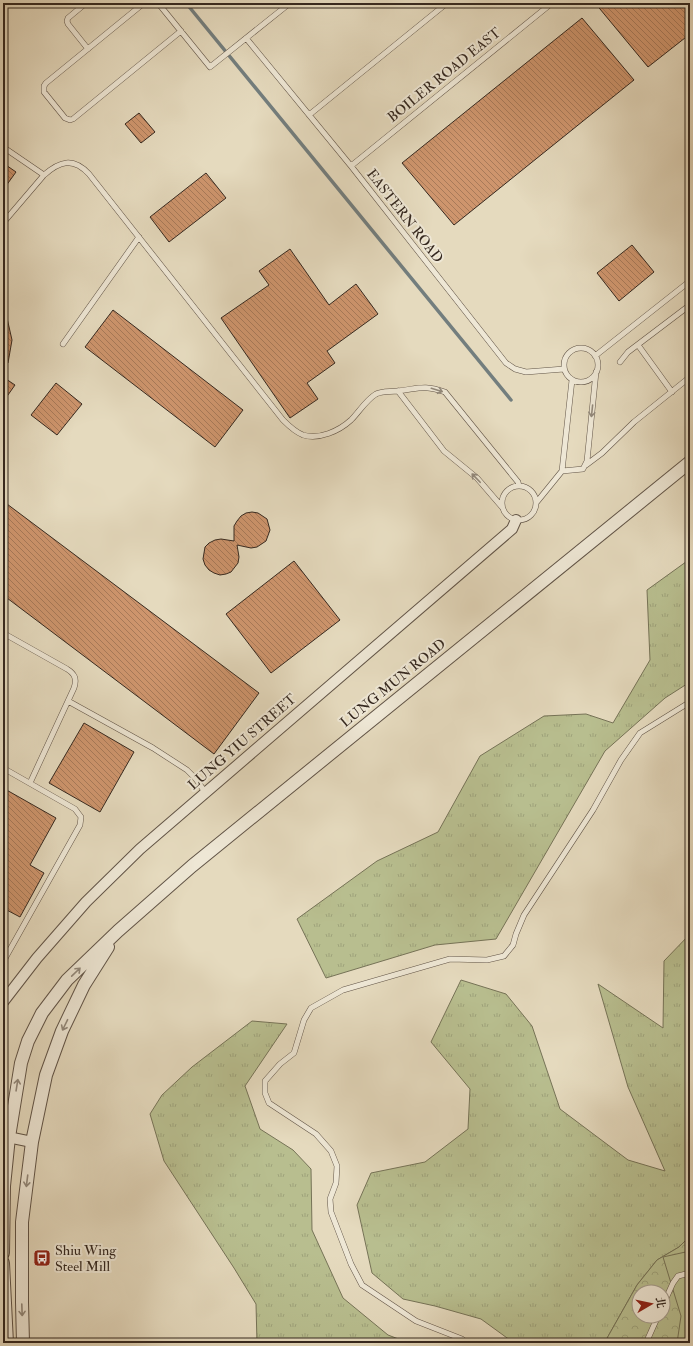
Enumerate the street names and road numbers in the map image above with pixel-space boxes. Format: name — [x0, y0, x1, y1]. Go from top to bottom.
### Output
street label: BOILER ROAD EAST — [384, 24, 504, 126]
street label: EASTERN ROAD — [363, 166, 447, 266]
street label: LUNG MUN ROAD — [337, 635, 449, 731]
street label: LUNG YIU STREET — [184, 690, 300, 794]

